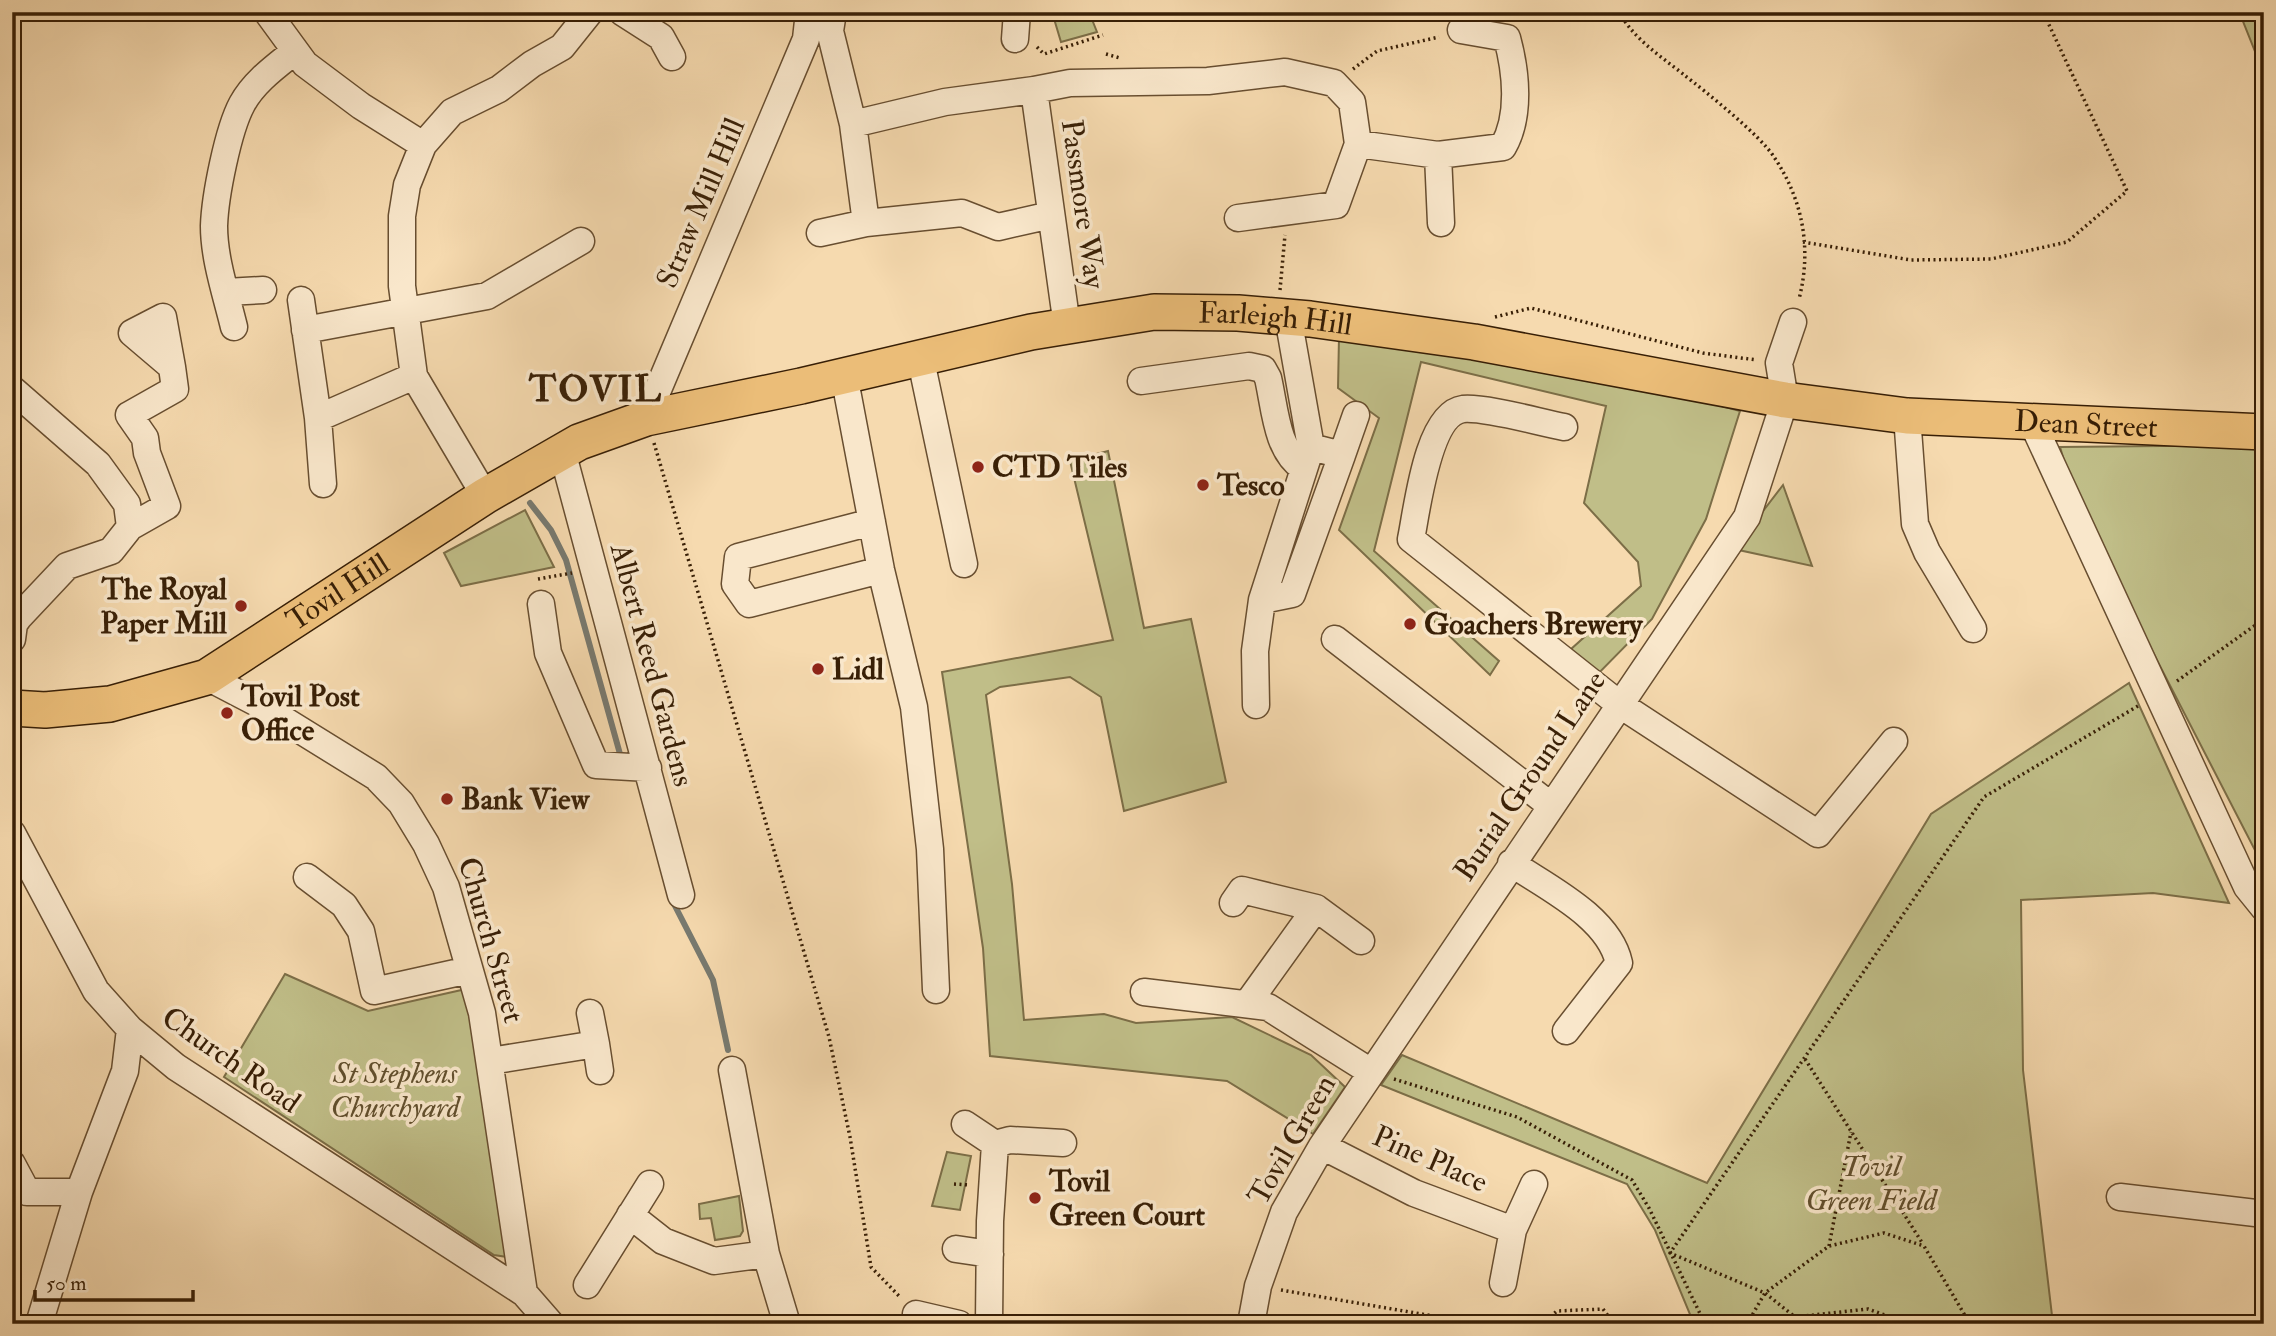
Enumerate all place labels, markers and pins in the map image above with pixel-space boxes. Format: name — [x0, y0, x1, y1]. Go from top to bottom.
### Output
place label: CTD Tiles — [992, 449, 1127, 486]
marker: CTD Tiles — [970, 459, 986, 475]
place label: Tesco — [1216, 467, 1285, 504]
marker: Tesco — [1195, 477, 1211, 493]
place label: The Royal Paper Mill — [100, 571, 227, 642]
marker: The Royal Paper Mill — [233, 598, 249, 614]
place label: Goachers Brewery — [1424, 606, 1644, 643]
marker: Goachers Brewery — [1402, 616, 1418, 632]
place label: Lidl — [832, 651, 884, 688]
marker: Lidl — [810, 661, 826, 677]
place label: Tovil Post Office — [240, 678, 360, 749]
marker: Tovil Post Office — [219, 705, 235, 721]
place label: Bank View — [461, 781, 591, 818]
marker: Bank View — [439, 791, 455, 807]
place label: Tovil Green Court — [1048, 1163, 1205, 1234]
marker: Tovil Green Court — [1027, 1190, 1043, 1206]

